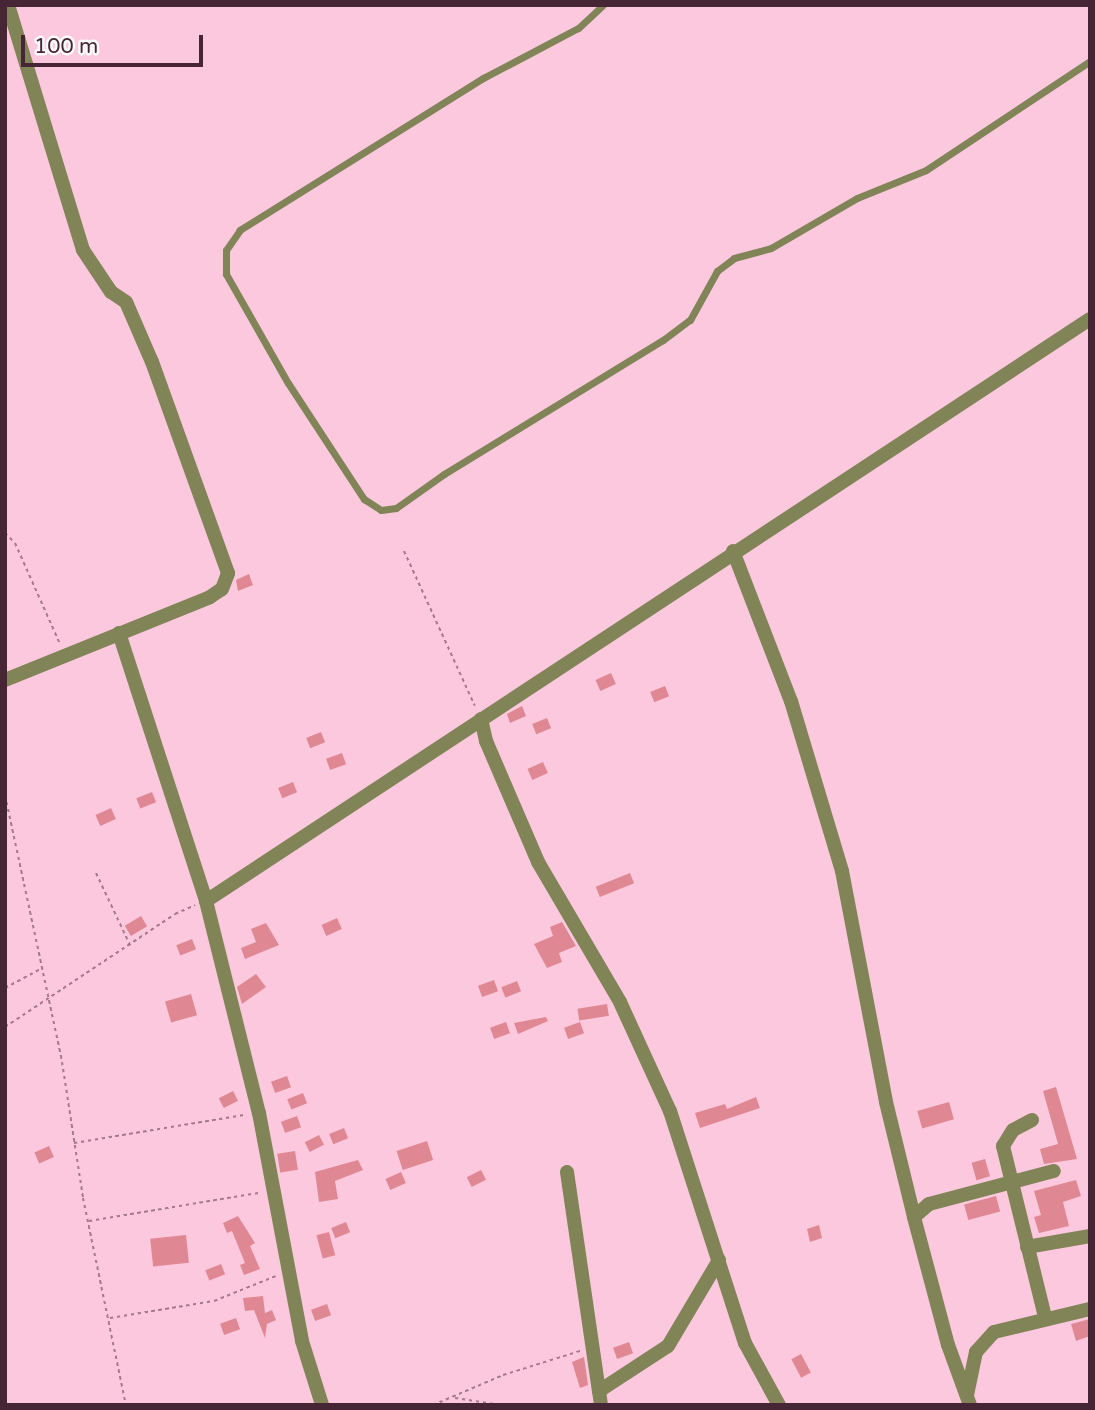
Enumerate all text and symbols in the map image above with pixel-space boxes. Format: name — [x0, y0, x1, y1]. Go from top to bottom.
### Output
scale bar — [24, 21, 206, 65]
text: 100 m — [34, 34, 98, 59]

